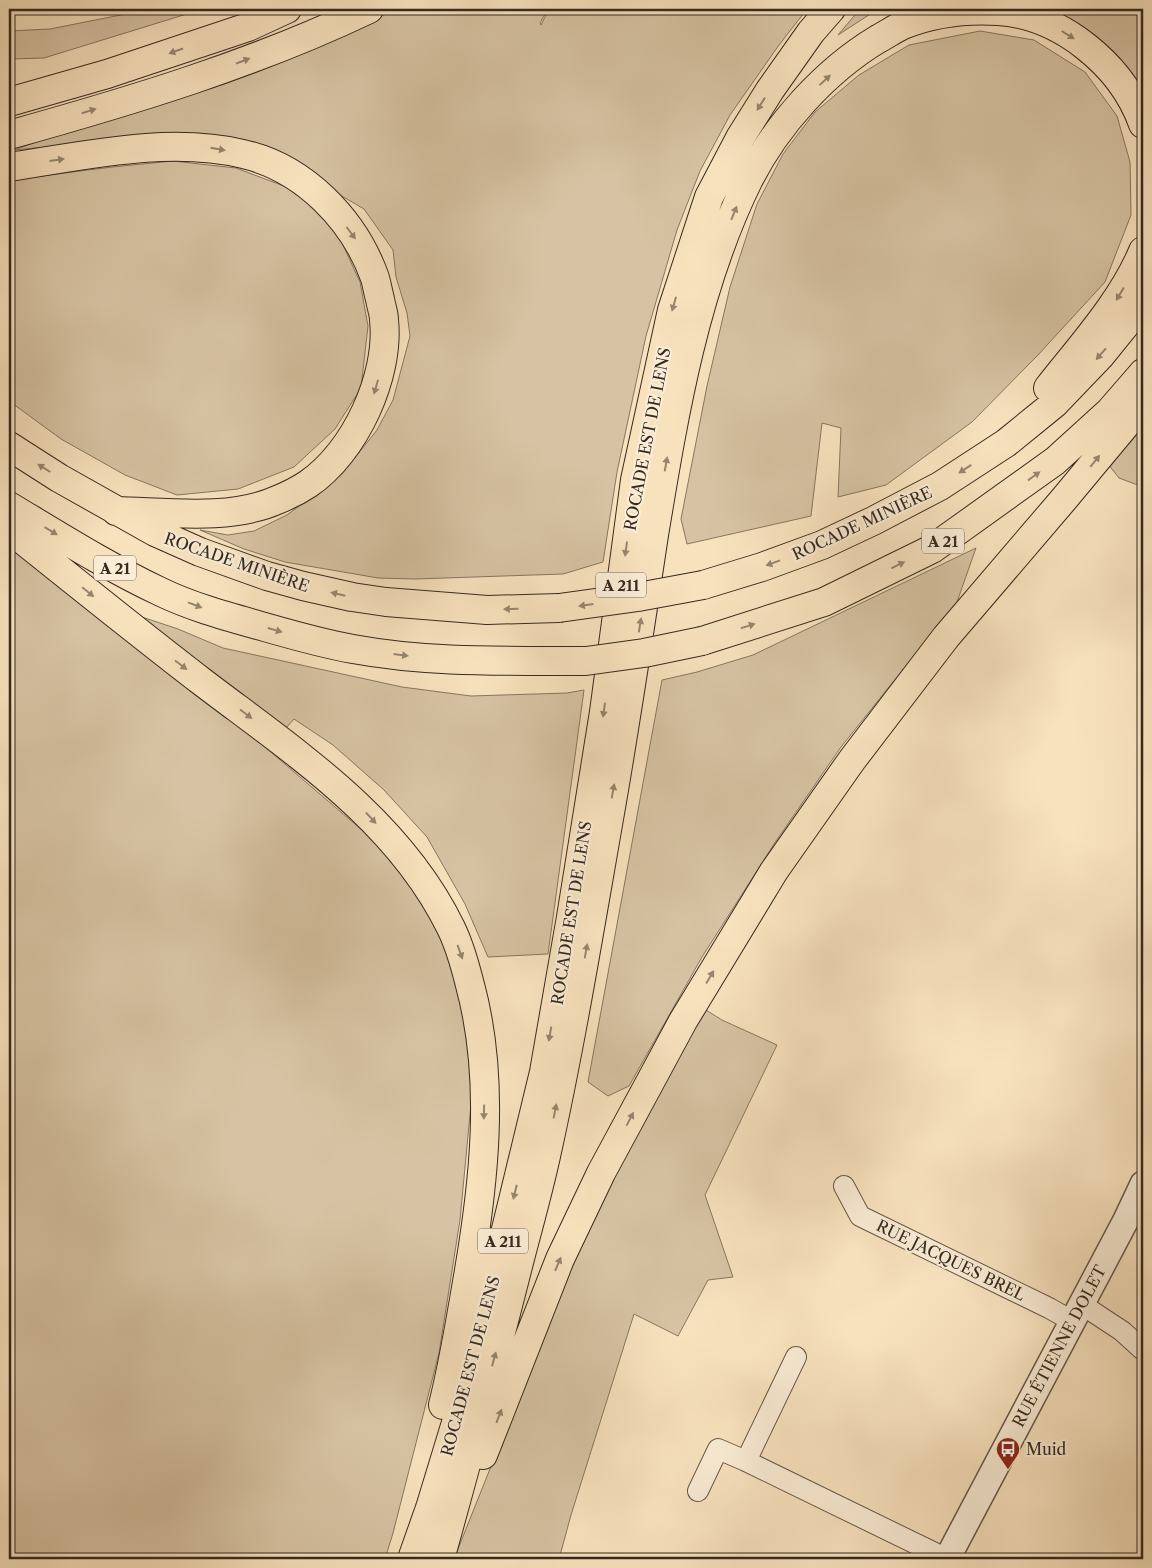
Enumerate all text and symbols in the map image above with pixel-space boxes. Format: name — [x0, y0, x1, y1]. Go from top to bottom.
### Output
one-way arrow — [1061, 30, 1074, 40]
one-way arrow — [168, 47, 183, 55]
one-way arrow — [236, 57, 251, 64]
one-way arrow — [819, 74, 831, 86]
one-way arrow — [757, 98, 766, 111]
one-way arrow — [82, 107, 97, 115]
one-way arrow — [211, 146, 227, 154]
one-way arrow — [49, 156, 65, 164]
one-way arrow — [730, 205, 738, 220]
one-way arrow — [346, 226, 357, 239]
one-way arrow — [1115, 287, 1124, 300]
one-way arrow — [670, 296, 678, 311]
street label: ROCADE EST DE LENS — [619, 346, 675, 532]
one-way arrow — [1095, 348, 1107, 360]
one-way arrow — [371, 380, 379, 395]
one-way arrow — [1090, 455, 1101, 468]
one-way arrow — [662, 457, 670, 472]
one-way arrow — [37, 463, 50, 473]
one-way arrow — [959, 465, 972, 474]
one-way arrow — [1027, 471, 1041, 481]
street label: ROCADE MINIÈRE — [789, 482, 935, 564]
one-way arrow — [43, 527, 58, 535]
street label: ROCADE MINIÈRE — [162, 528, 312, 596]
road number: A 21 — [922, 528, 964, 554]
one-way arrow — [622, 541, 630, 557]
road number: A 21 — [94, 556, 136, 580]
one-way arrow — [765, 560, 780, 567]
one-way arrow — [891, 561, 906, 570]
road number: A 211 — [596, 572, 646, 598]
one-way arrow — [81, 586, 94, 597]
one-way arrow — [330, 590, 345, 598]
one-way arrow — [188, 601, 203, 609]
one-way arrow — [577, 601, 593, 609]
one-way arrow — [502, 605, 518, 613]
one-way arrow — [637, 616, 645, 632]
one-way arrow — [741, 622, 756, 630]
one-way arrow — [267, 626, 282, 634]
one-way arrow — [393, 651, 409, 659]
one-way arrow — [174, 660, 188, 670]
one-way arrow — [600, 702, 608, 718]
one-way arrow — [239, 709, 252, 720]
one-way arrow — [610, 783, 618, 799]
one-way arrow — [365, 812, 377, 824]
street label: ROCADE EST DE LENS — [547, 820, 595, 1006]
one-way arrow — [582, 943, 590, 959]
one-way arrow — [457, 945, 464, 960]
one-way arrow — [705, 971, 714, 984]
one-way arrow — [546, 1026, 554, 1042]
one-way arrow — [551, 1103, 559, 1118]
one-way arrow — [480, 1104, 488, 1120]
one-way arrow — [626, 1111, 634, 1126]
one-way arrow — [511, 1185, 519, 1200]
street label: RUE JACQUES BREL — [873, 1215, 1029, 1305]
road number: A 211 — [478, 1228, 528, 1254]
one-way arrow — [554, 1256, 562, 1271]
street label: RUE ÉTIENNE DOLET — [1008, 1262, 1110, 1430]
street label: ROCADE EST DE LENS — [436, 1274, 504, 1458]
one-way arrow — [490, 1351, 498, 1366]
one-way arrow — [496, 1408, 503, 1423]
bus stop icon: Muid — [995, 1436, 1021, 1470]
place label: Muid — [1026, 1439, 1067, 1459]

